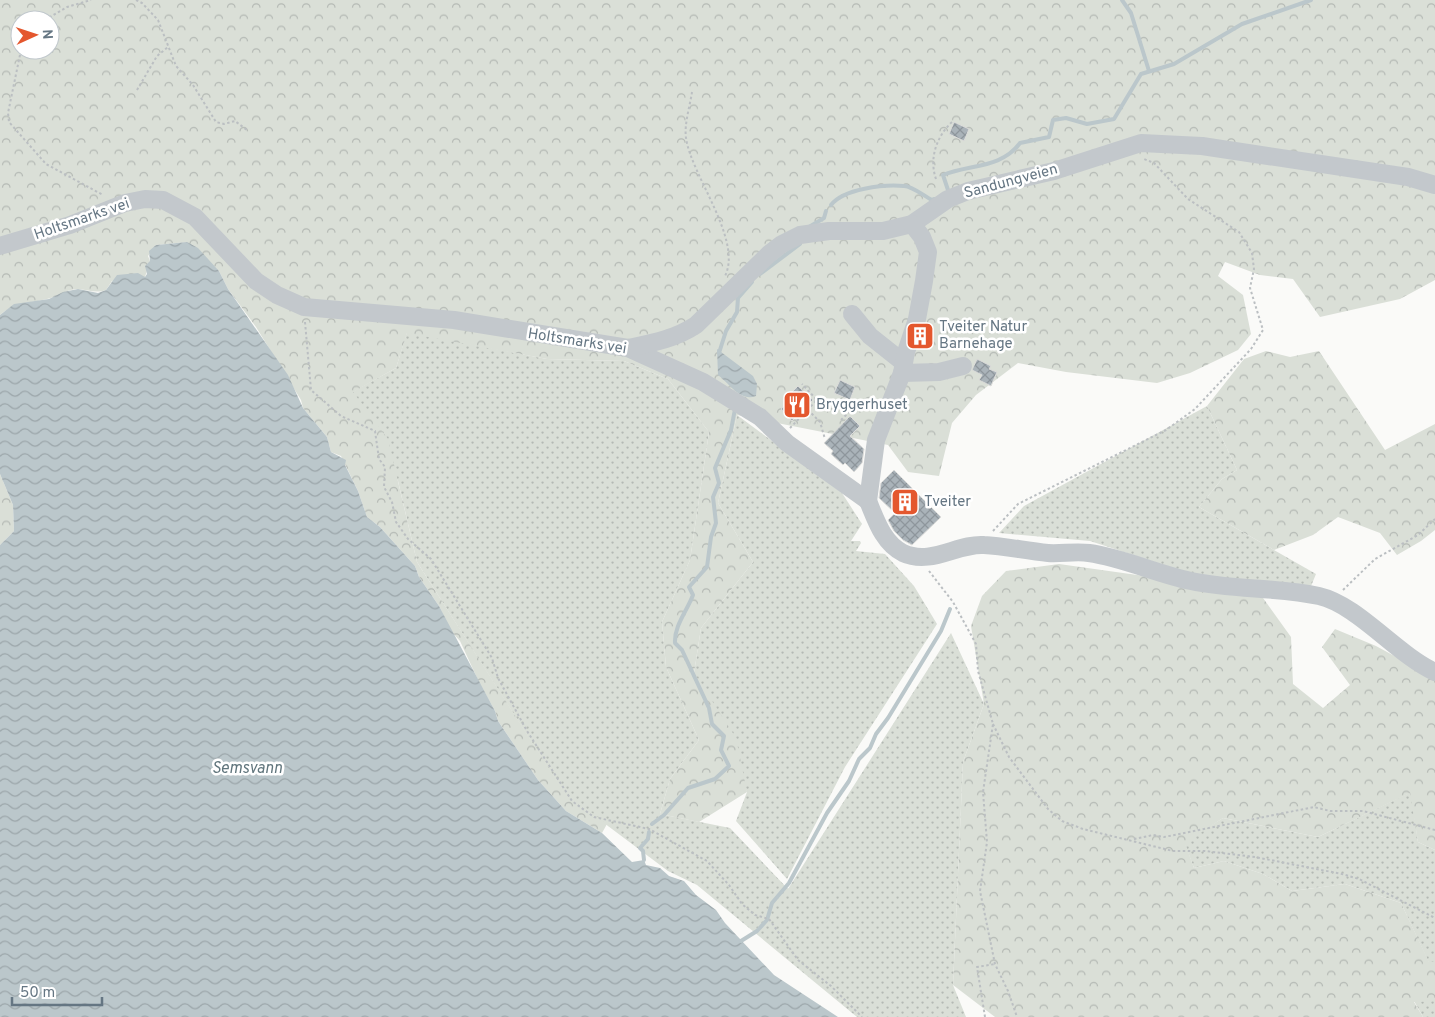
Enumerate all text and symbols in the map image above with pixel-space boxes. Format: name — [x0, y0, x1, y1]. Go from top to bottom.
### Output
north arrow — [10, 10, 60, 60]
text: N — [38, 29, 55, 40]
street label: Sandungveien — [962, 160, 1060, 204]
street label: Holtsmarks vei — [32, 195, 132, 245]
place label: Tveiter Natur Barnehage — [939, 318, 1027, 354]
building icon: Tveiter Natur Barnehage — [905, 321, 935, 351]
street label: Holtsmarks vei — [526, 325, 628, 359]
restaurant icon: Bryggerhuset — [782, 390, 812, 420]
place label: Bryggerhuset — [816, 396, 908, 415]
building icon: Tveiter — [890, 487, 920, 517]
place label: Tveiter — [924, 493, 971, 512]
water label: Semsvann — [212, 759, 283, 779]
scale bar — [12, 974, 102, 1006]
text: 50 m — [20, 984, 55, 1003]

